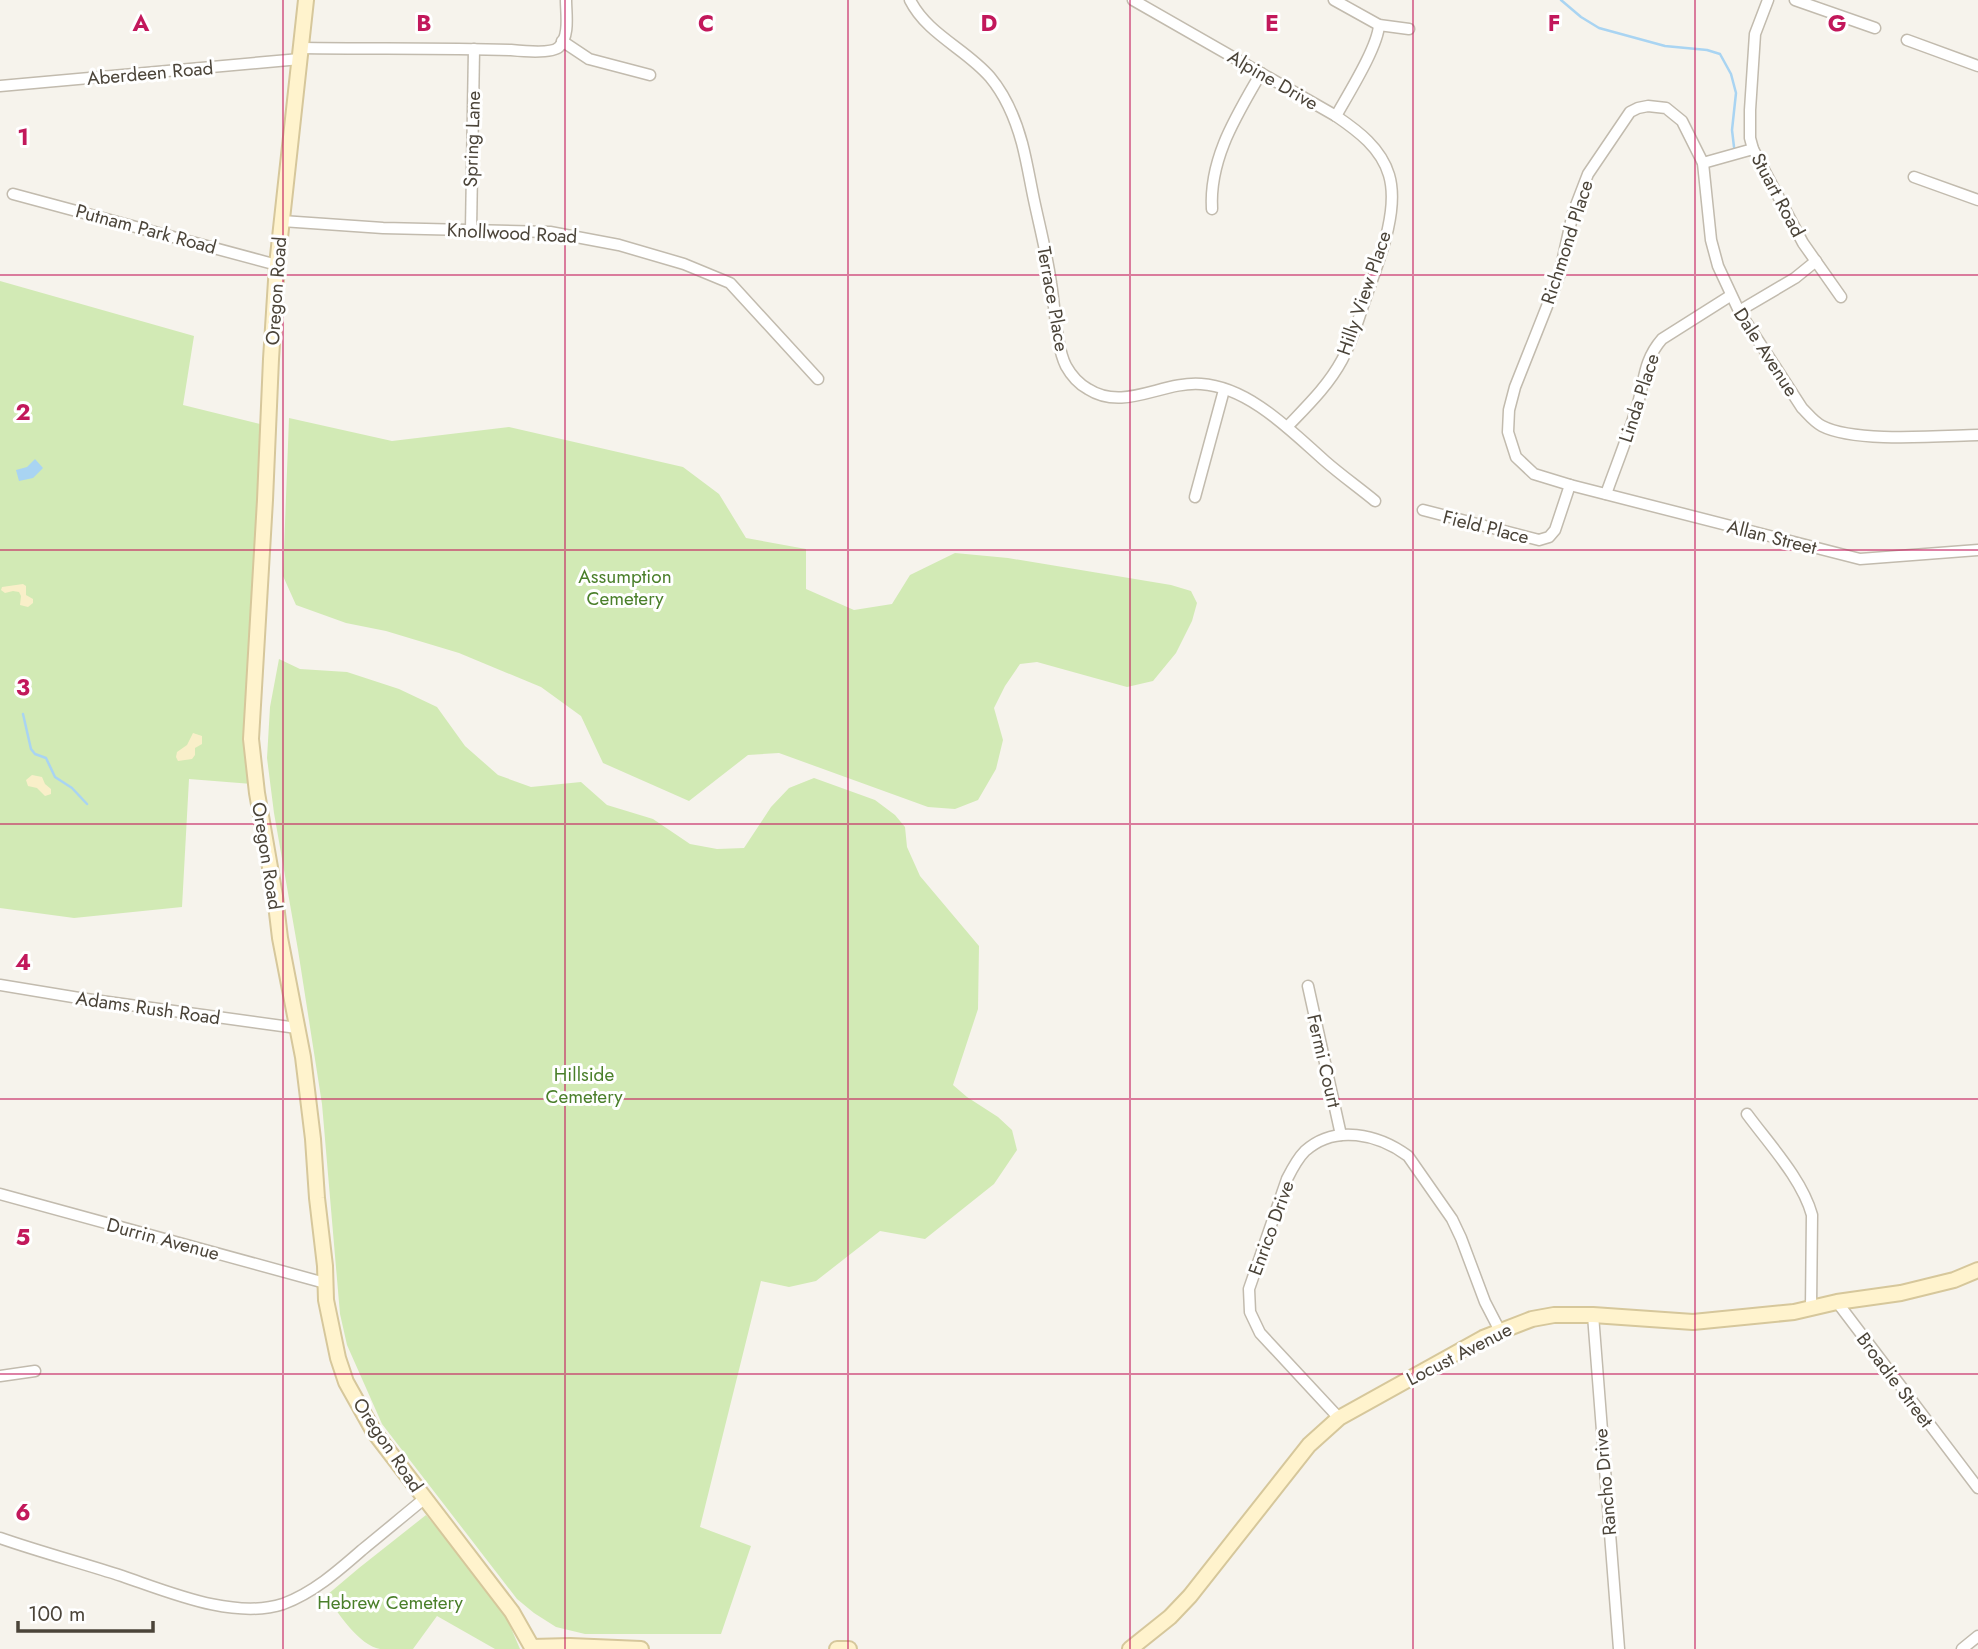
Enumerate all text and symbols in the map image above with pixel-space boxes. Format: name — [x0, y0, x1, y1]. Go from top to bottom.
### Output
text: A — [132, 6, 150, 40]
text: B — [416, 6, 432, 40]
text: C — [698, 6, 714, 40]
text: D — [981, 6, 998, 40]
text: E — [1265, 6, 1279, 40]
text: F — [1548, 6, 1560, 40]
text: G — [1828, 6, 1846, 40]
street label: Alpine Drive — [1223, 43, 1323, 117]
street label: Aberdeen Road — [86, 54, 214, 92]
street label: Spring Lane — [457, 90, 487, 188]
text: 1 — [17, 120, 29, 154]
street label: Stuart Road — [1745, 148, 1811, 242]
street label: Richmond Place — [1534, 176, 1600, 308]
street label: Putnam Park Road — [73, 197, 219, 261]
street label: Knollwood Road — [446, 216, 578, 250]
street label: Hilly View Place — [1330, 227, 1398, 359]
street label: Oregon Road — [259, 236, 293, 346]
street label: Terrace Place — [1030, 244, 1076, 354]
street label: Dale Avenue — [1727, 302, 1805, 402]
street label: Linda Place — [1612, 350, 1666, 446]
text: 2 — [15, 395, 31, 429]
street label: Field Place — [1440, 503, 1532, 551]
street label: Allan Street — [1724, 513, 1820, 561]
park label: Assumption Cemetery — [578, 563, 672, 612]
text: 3 — [16, 670, 30, 704]
street label: Oregon Road — [245, 800, 289, 912]
text: 4 — [15, 945, 31, 979]
street label: Adams Rush Road — [74, 984, 222, 1032]
street label: Fermi Court — [1300, 1012, 1348, 1111]
park label: Hillside Cemetery — [545, 1061, 623, 1110]
street label: Enrico Drive — [1241, 1177, 1301, 1279]
street label: Durrin Avenue — [104, 1211, 223, 1267]
text: 5 — [16, 1220, 30, 1254]
street label: Locust Avenue — [1402, 1316, 1517, 1392]
street label: Broadie Street — [1850, 1327, 1940, 1434]
street label: Oregon Road — [346, 1392, 430, 1498]
street label: Rancho Drive — [1587, 1427, 1623, 1537]
text: 6 — [15, 1495, 31, 1529]
park label: Hebrew Cemetery — [317, 1589, 464, 1616]
scale bar — [18, 1590, 152, 1634]
text: 100 m — [28, 1599, 85, 1629]

